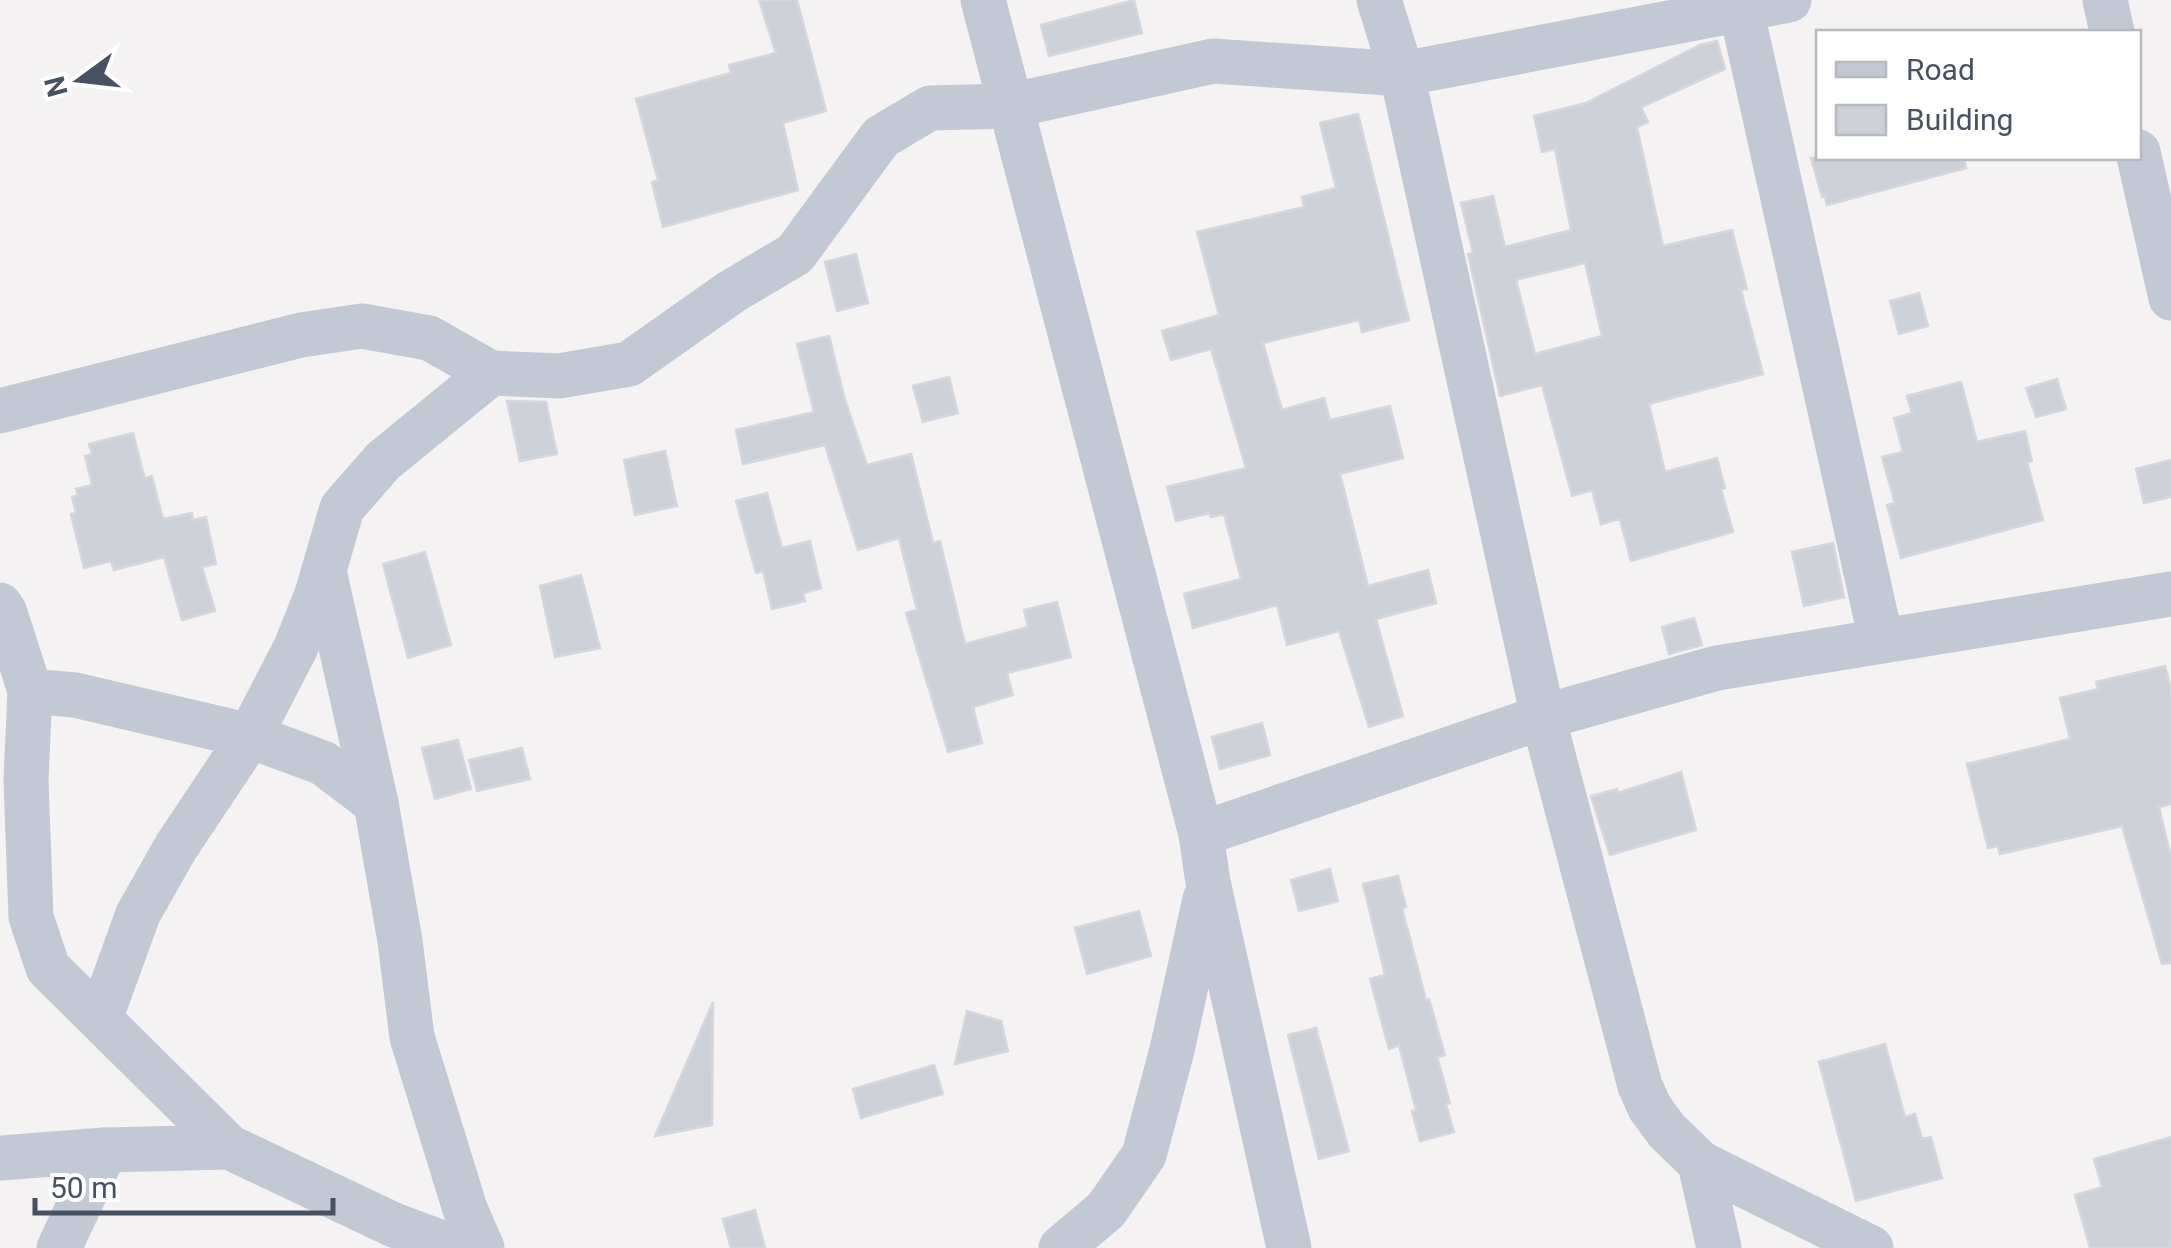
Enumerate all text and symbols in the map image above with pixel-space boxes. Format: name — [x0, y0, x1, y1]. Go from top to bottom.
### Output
north arrow — [30, 30, 130, 130]
legend — [1816, 30, 2141, 160]
text: Road — [1906, 52, 1975, 87]
text: N — [38, 73, 75, 100]
text: Building — [1906, 102, 2013, 137]
scale bar — [35, 1153, 332, 1215]
text: 50 m — [50, 1170, 117, 1205]

